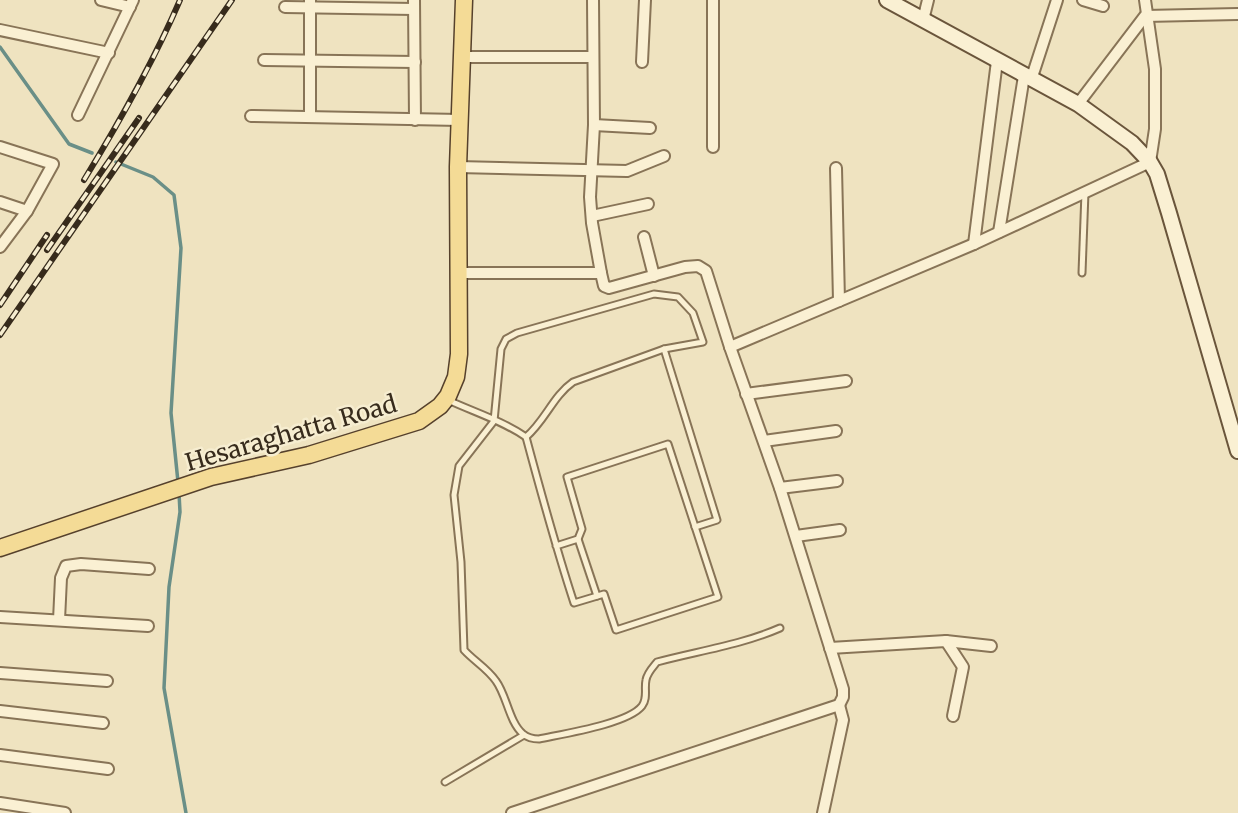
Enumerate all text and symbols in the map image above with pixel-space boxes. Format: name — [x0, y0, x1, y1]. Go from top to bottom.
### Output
street label: Hesaraghatta Road — [182, 388, 400, 478]

